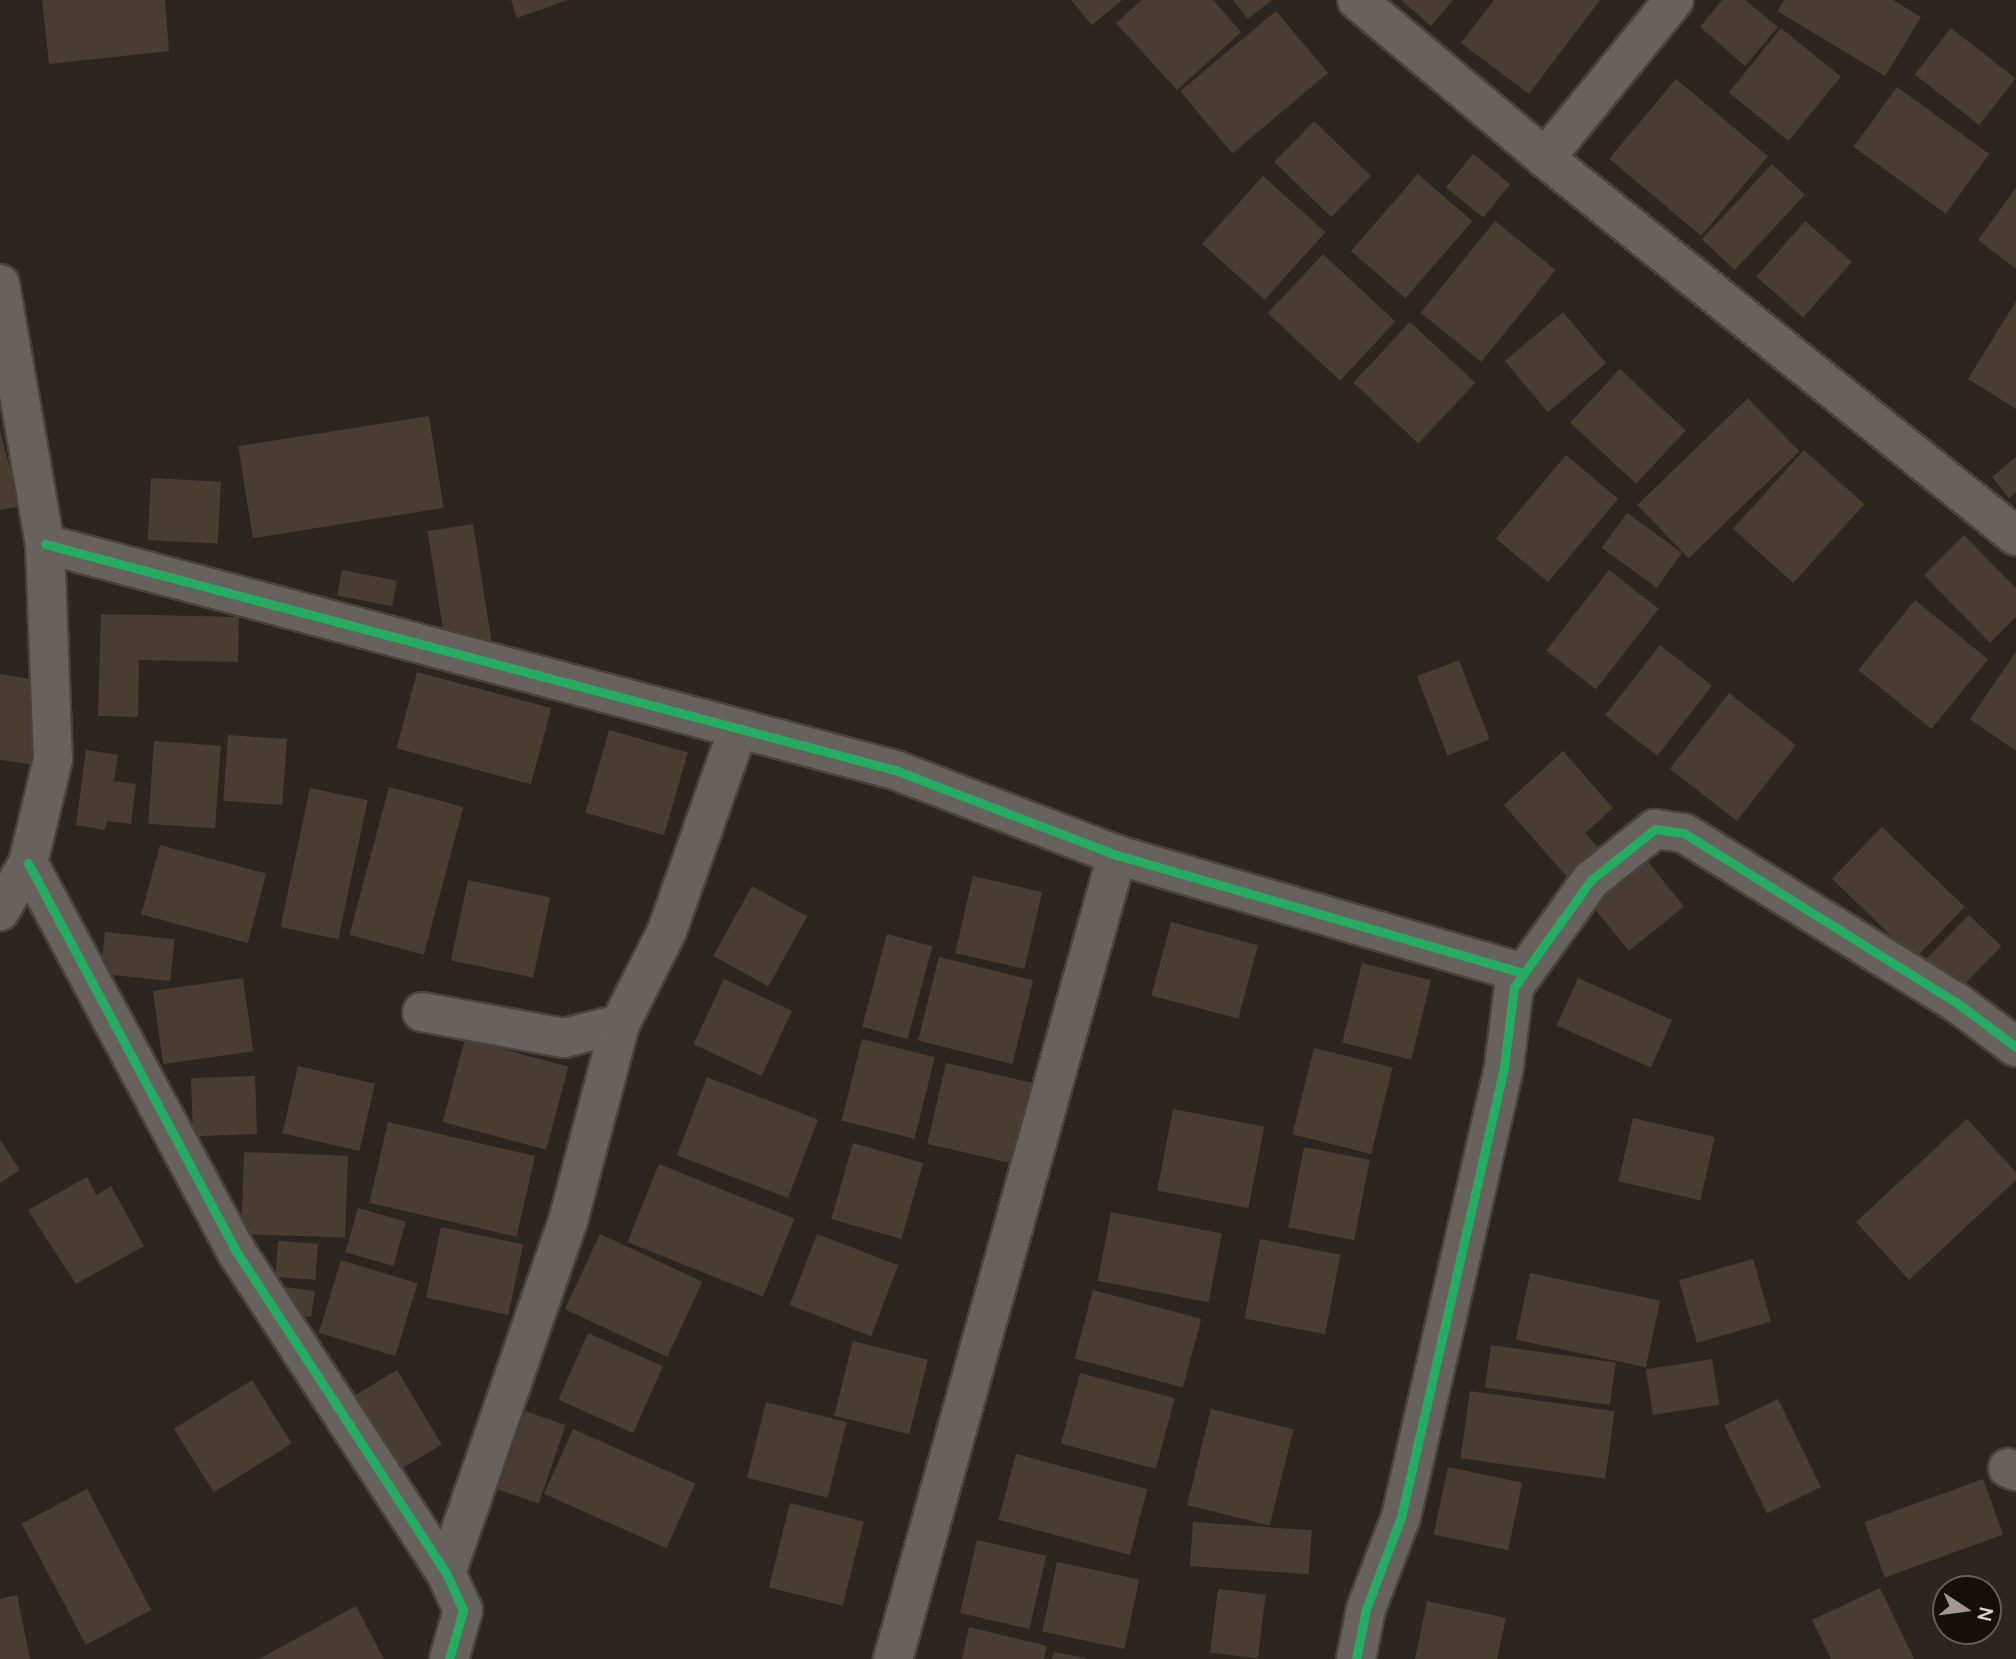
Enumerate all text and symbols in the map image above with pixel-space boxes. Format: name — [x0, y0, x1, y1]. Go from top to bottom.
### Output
north arrow — [1932, 1575, 2002, 1645]
text: N — [1971, 1605, 2000, 1624]

